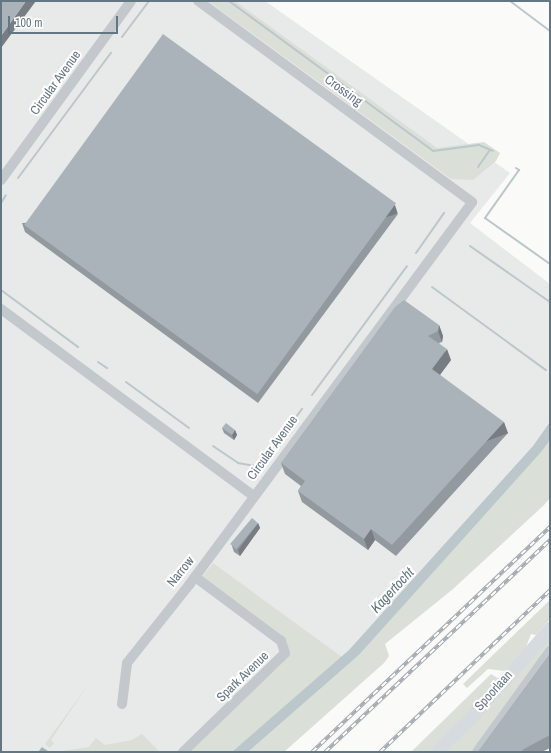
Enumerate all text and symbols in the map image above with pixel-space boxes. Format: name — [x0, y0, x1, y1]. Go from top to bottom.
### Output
scale bar — [10, 8, 120, 34]
text: 100 m — [15, 15, 42, 31]
street label: Circular Avenue — [27, 48, 85, 118]
street label: Crossing — [321, 72, 365, 110]
street label: Circular Avenue — [244, 413, 302, 483]
street label: Narrow — [164, 554, 198, 590]
water label: Kagertocht — [367, 564, 417, 616]
street label: Spark Avenue — [214, 648, 272, 706]
street label: Spoorlaan — [472, 668, 516, 714]

